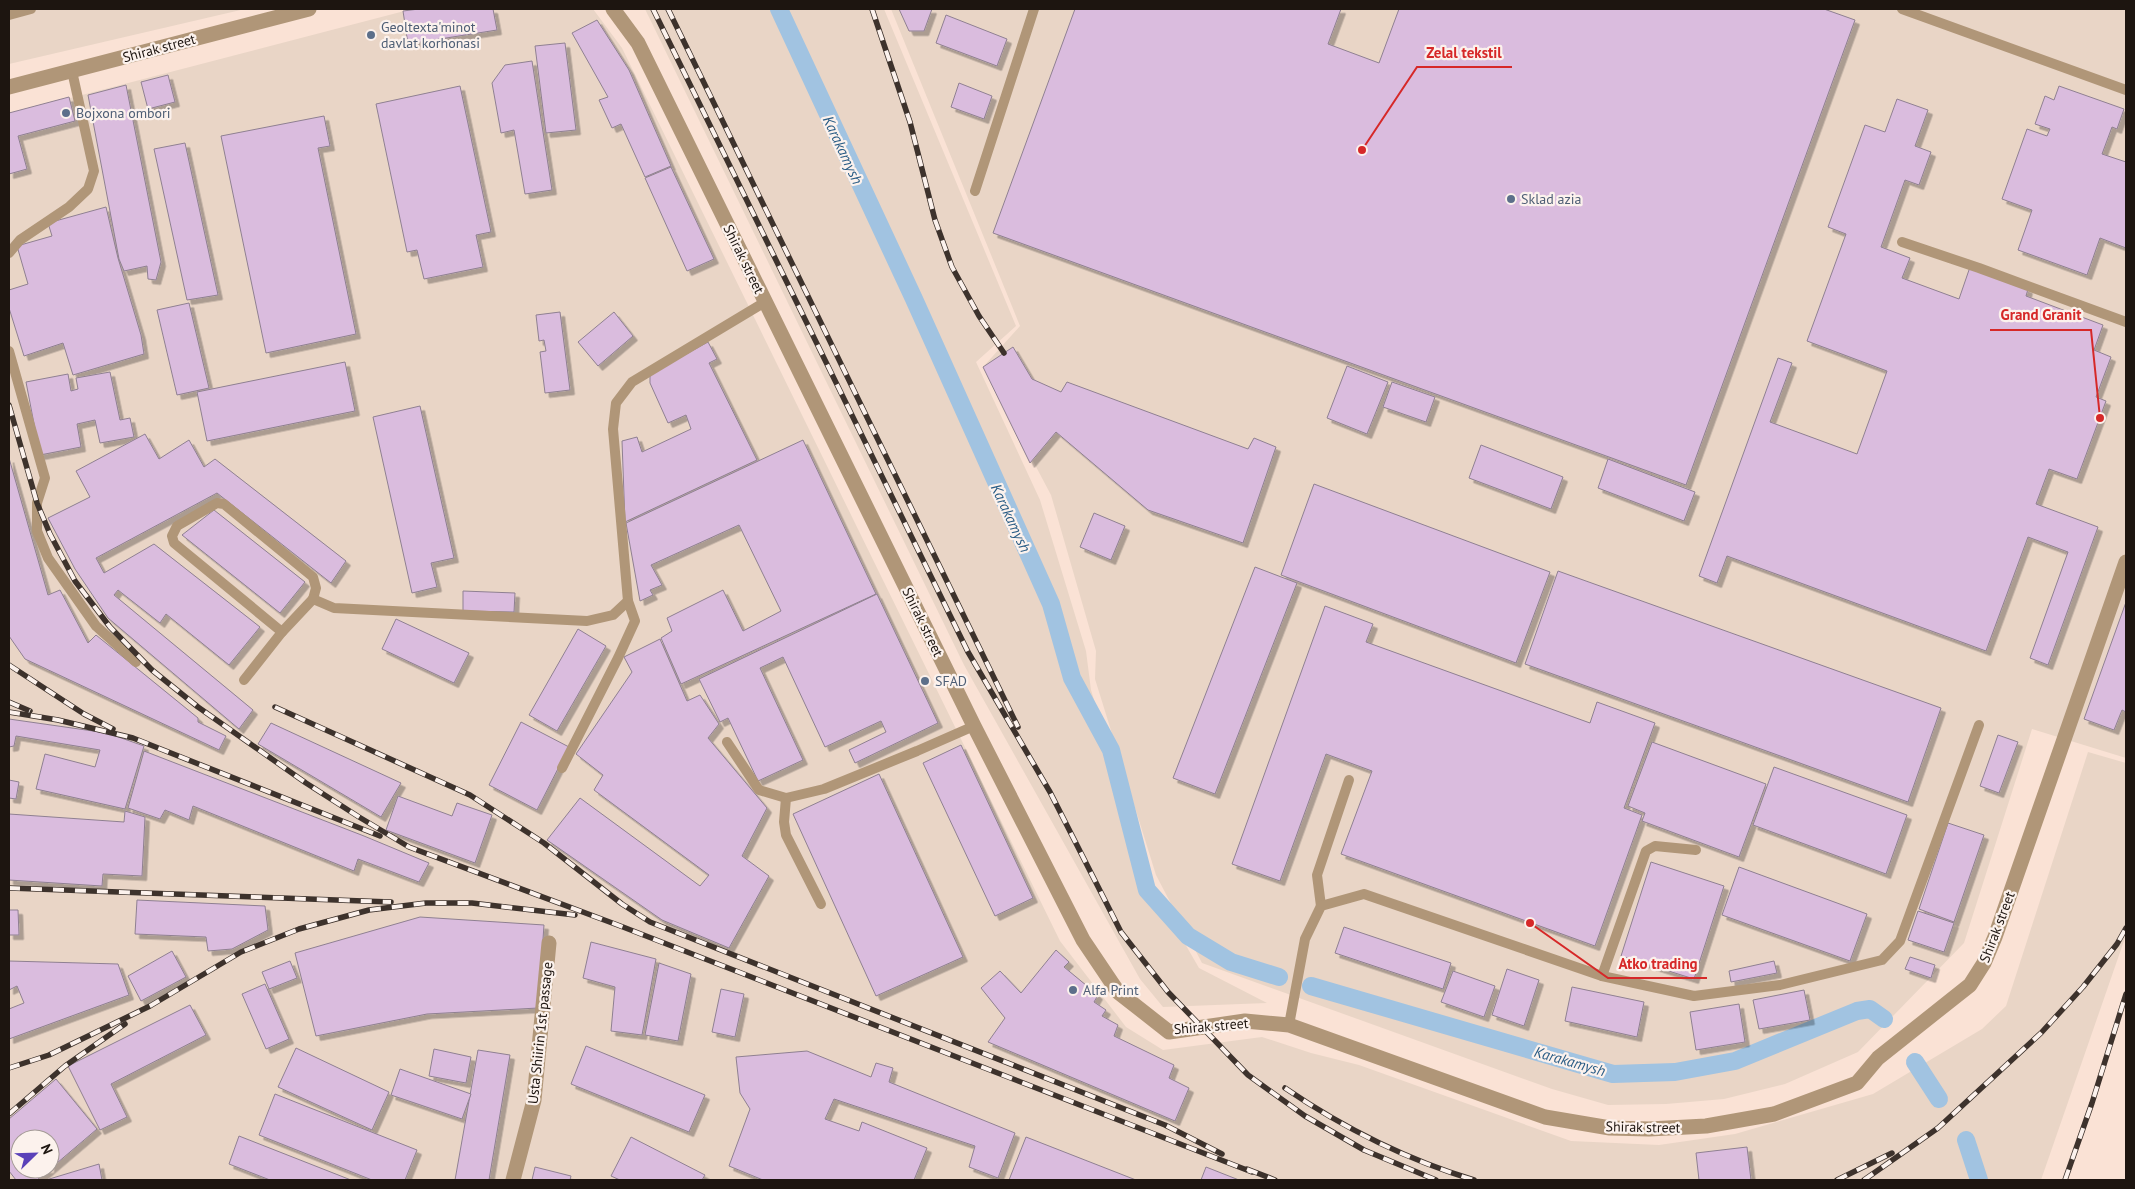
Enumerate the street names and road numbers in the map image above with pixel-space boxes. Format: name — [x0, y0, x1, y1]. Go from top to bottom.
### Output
street label: Shirak street — [121, 30, 198, 66]
street label: Shirak street — [720, 221, 769, 297]
street label: Shirak street — [899, 584, 948, 660]
street label: Shirak street — [1975, 889, 2019, 965]
street label: Usta Shiirin 1st passage — [524, 961, 556, 1105]
street label: Shirak street — [1173, 1014, 1249, 1038]
street label: Shirak street — [1605, 1117, 1681, 1137]

